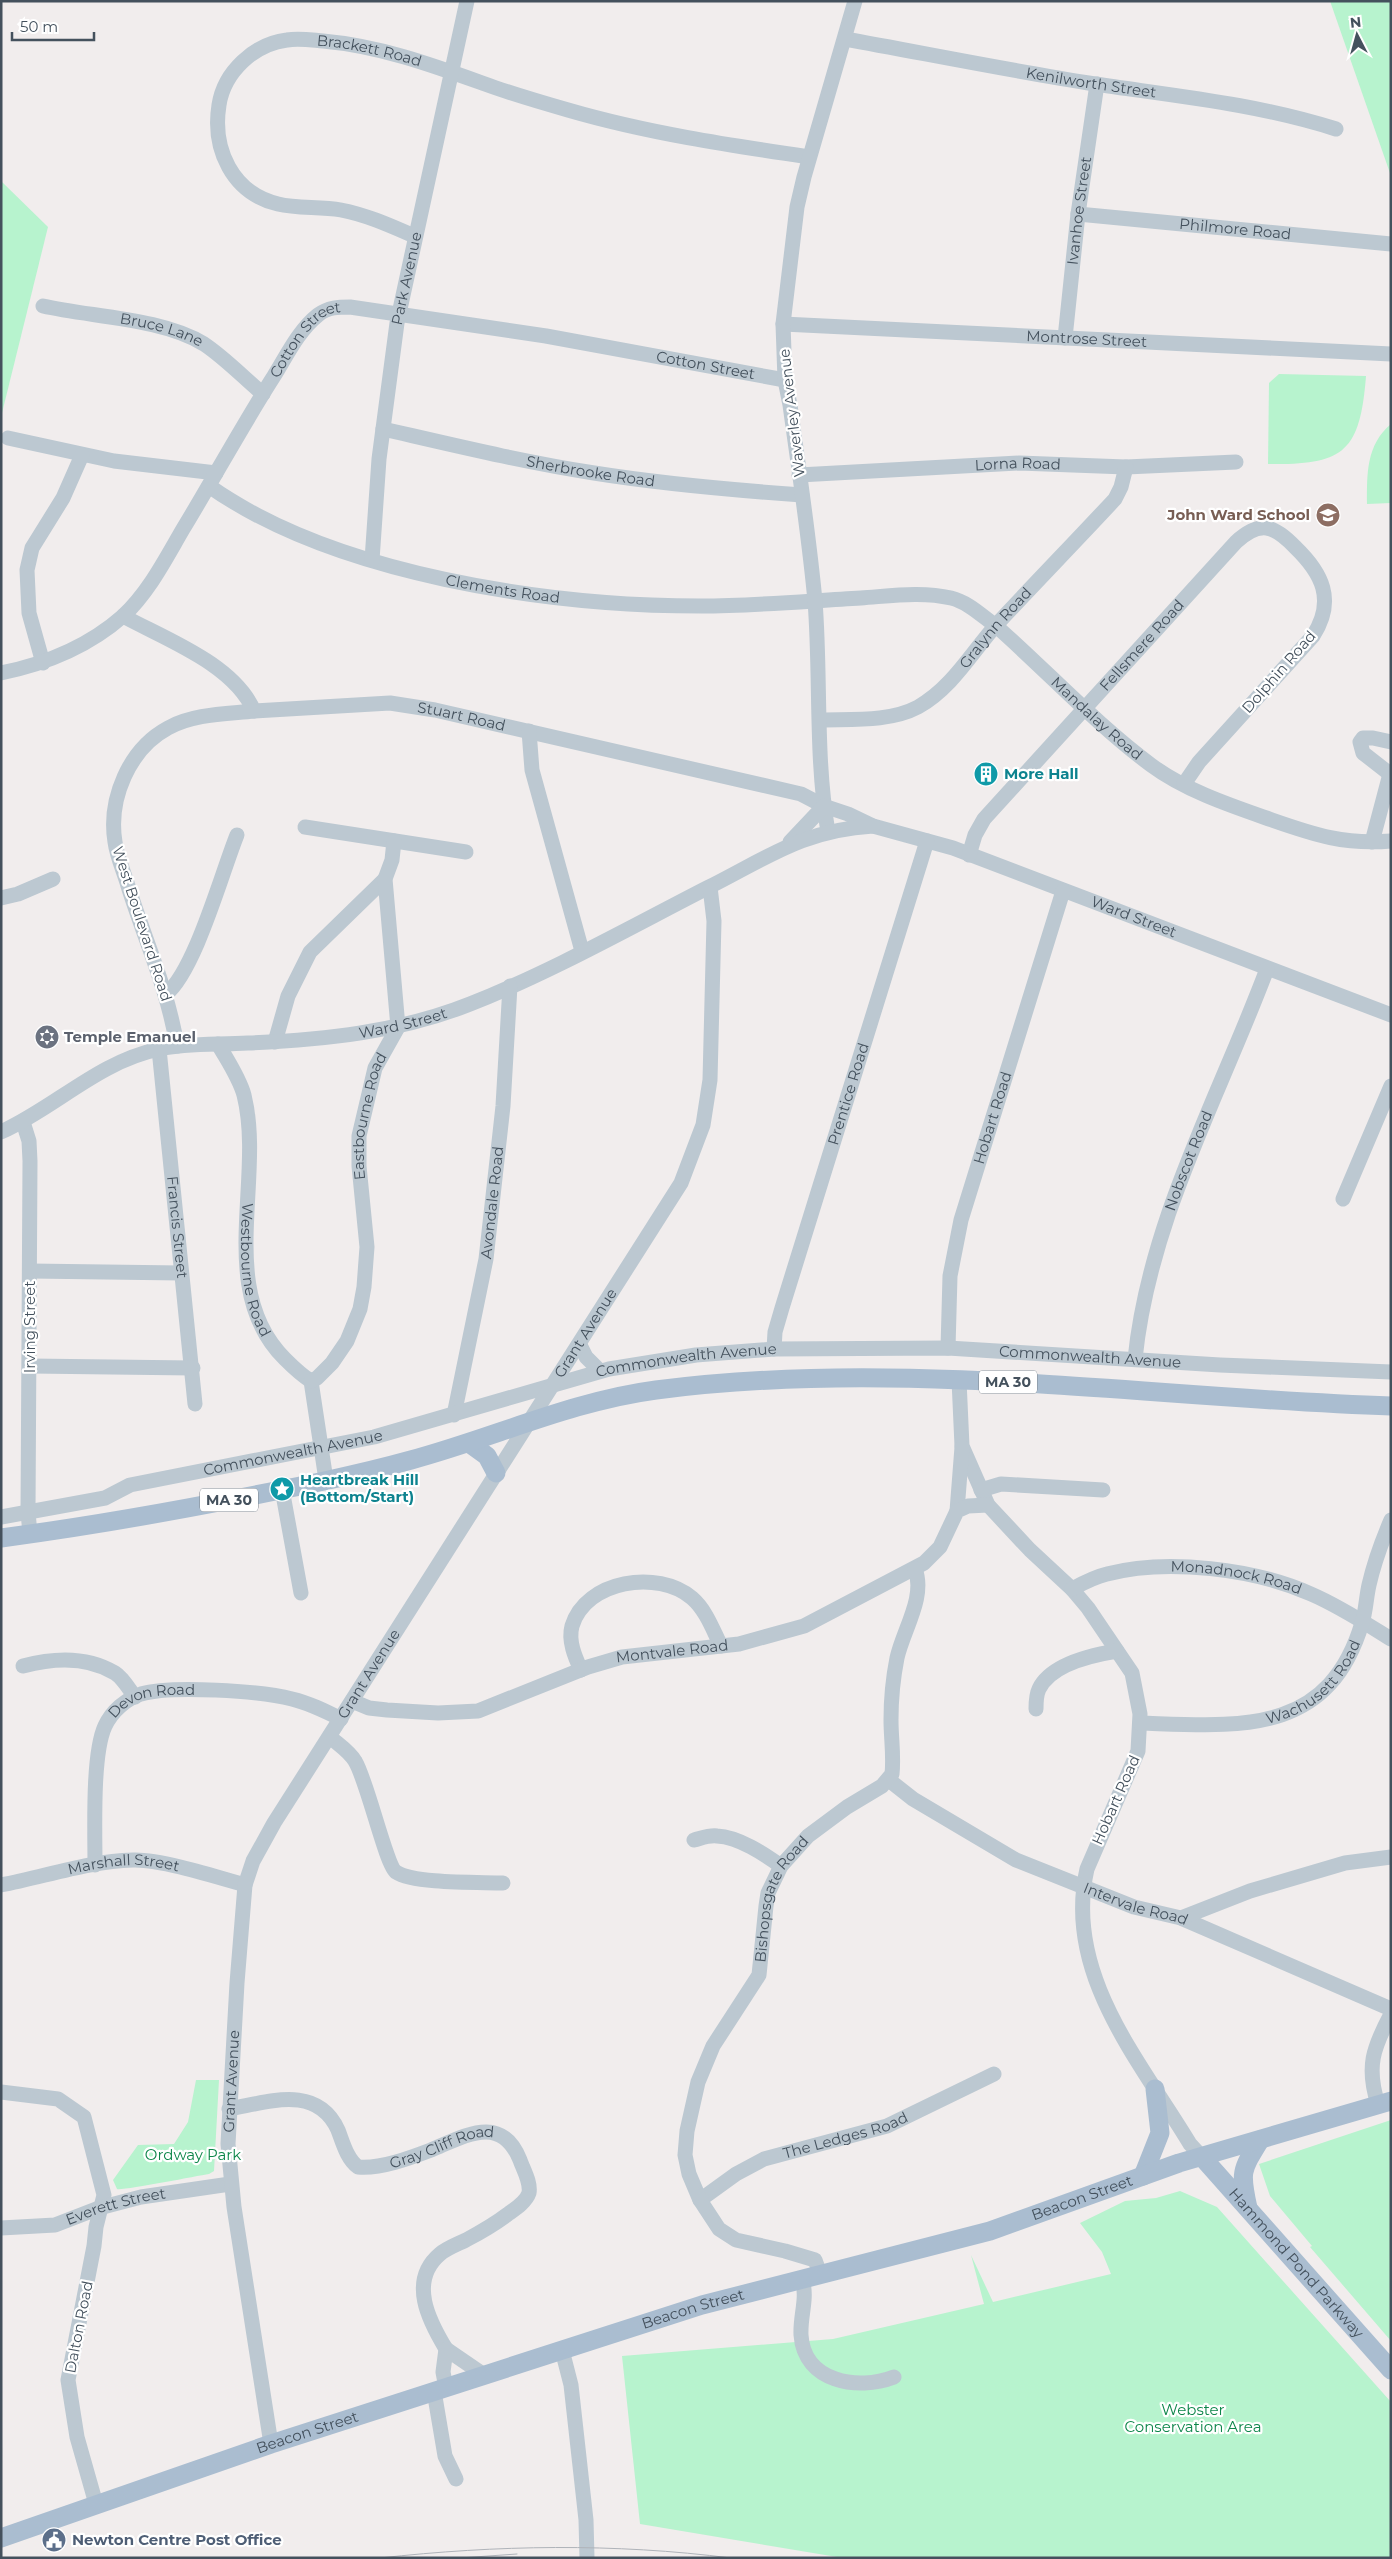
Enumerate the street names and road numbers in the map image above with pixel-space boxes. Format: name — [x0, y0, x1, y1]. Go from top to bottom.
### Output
street label: Brackett Road — [316, 31, 424, 71]
street label: Kenilworth Street — [1024, 63, 1158, 102]
street label: Ivanhoe Street — [1063, 155, 1095, 266]
street label: Philmore Road — [1178, 214, 1292, 243]
street label: Park Avenue — [387, 230, 426, 327]
street label: Cotton Street — [265, 297, 341, 381]
street label: Bruce Lane — [119, 309, 207, 351]
street label: Montrose Street — [1026, 326, 1148, 351]
street label: Cotton Street — [655, 346, 757, 383]
street label: Waverley Avenue — [774, 348, 809, 478]
street label: Sherbrooke Road — [525, 451, 656, 490]
street label: Lorna Road — [974, 453, 1061, 474]
street label: Clements Road — [444, 570, 561, 607]
street label: Gralynn Road — [955, 583, 1035, 672]
street label: Fellsmere Road — [1095, 595, 1188, 695]
street label: Dolphin Road — [1238, 626, 1320, 717]
street label: Mandalay Road — [1047, 672, 1147, 764]
street label: Stuart Road — [416, 697, 508, 735]
street label: West Boulevard Road — [108, 844, 177, 1004]
street label: Ward Street — [1089, 892, 1179, 941]
street label: Ward Street — [357, 1003, 449, 1042]
street label: Prentice Road — [823, 1040, 873, 1147]
street label: Eastbourne Road — [349, 1049, 391, 1181]
street label: Hobart Road — [969, 1069, 1015, 1166]
street label: Nobscot Road — [1160, 1108, 1216, 1213]
street label: Avondale Road — [476, 1145, 507, 1260]
street label: Francis Street — [163, 1175, 192, 1279]
street label: Westbourne Road — [237, 1203, 275, 1340]
street label: Irving Street — [20, 1281, 39, 1373]
street label: Grant Avenue — [550, 1284, 621, 1381]
street label: Commonwealth Avenue — [593, 1339, 777, 1381]
street label: Commonwealth Avenue — [999, 1341, 1182, 1372]
road number: MA 30 — [979, 1370, 1037, 1394]
street label: Commonwealth Avenue — [202, 1425, 385, 1479]
road number: MA 30 — [200, 1488, 258, 1512]
street label: Monadnock Road — [1171, 1556, 1305, 1598]
street label: Grant Avenue — [333, 1625, 404, 1722]
street label: Montvale Road — [615, 1635, 729, 1667]
street label: Wachusett Road — [1264, 1637, 1364, 1728]
street label: Devon Road — [104, 1680, 195, 1722]
street label: Hobart Road — [1087, 1752, 1144, 1848]
street label: Bishopsgate Road — [750, 1832, 813, 1963]
street label: Marshall Street — [66, 1850, 182, 1878]
street label: Intervale Road — [1081, 1878, 1191, 1929]
street label: Grant Avenue — [219, 2029, 243, 2133]
street label: The Ledges Road — [781, 2107, 911, 2163]
street label: Gray Cliff Road — [387, 2122, 495, 2172]
street label: Beacon Street — [1029, 2170, 1135, 2224]
street label: Everett Street — [63, 2184, 167, 2229]
street label: Hammond Pond Parkway — [1225, 2184, 1369, 2342]
street label: Dalton Road — [60, 2279, 97, 2375]
street label: Beacon Street — [639, 2285, 746, 2333]
street label: Beacon Street — [254, 2406, 361, 2457]

